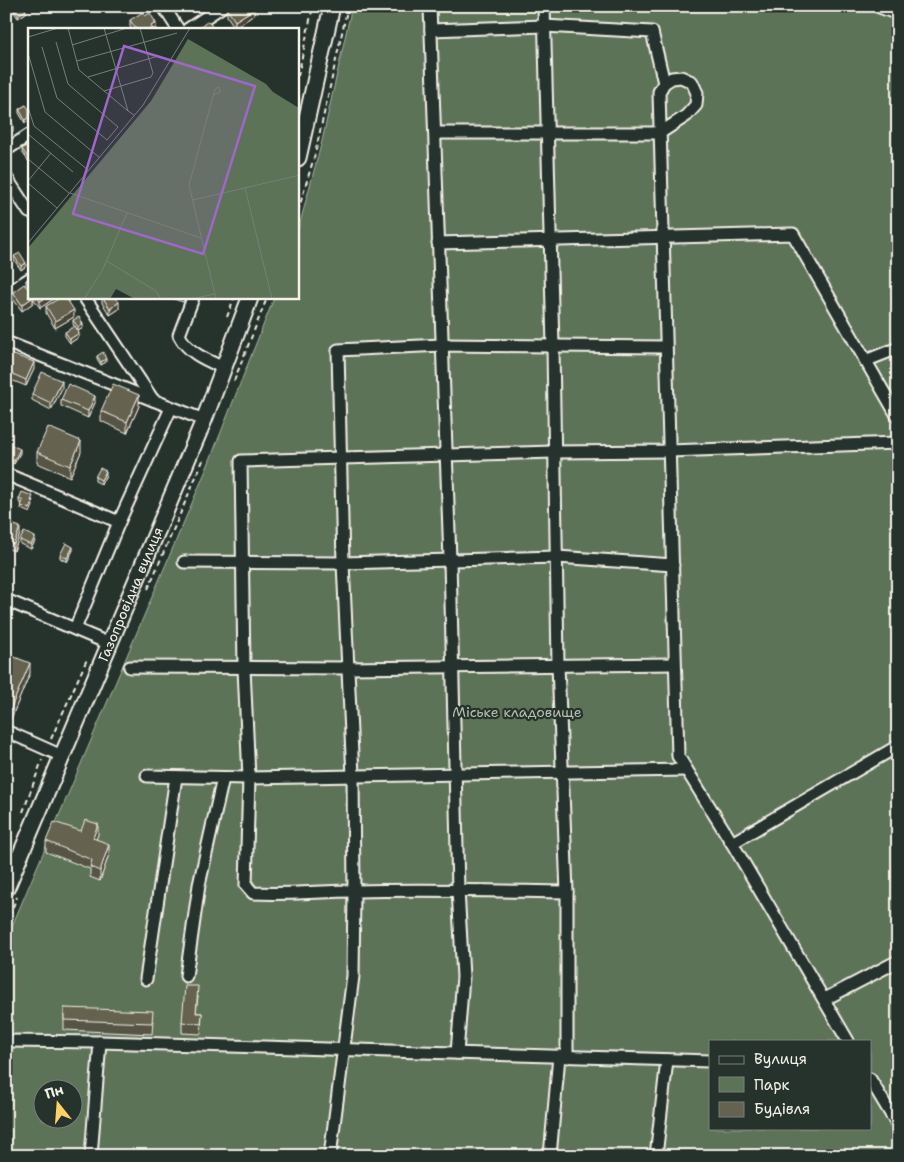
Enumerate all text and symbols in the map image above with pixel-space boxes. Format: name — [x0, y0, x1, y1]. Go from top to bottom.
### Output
inset map — [28, 28, 299, 299]
street label: Газопровідна вулиця — [94, 524, 167, 664]
park label: Міське кладовище — [452, 703, 582, 721]
legend — [709, 1040, 872, 1130]
text: Вулиця — [754, 1049, 807, 1069]
text: Парк — [754, 1075, 790, 1095]
north arrow — [32, 1080, 82, 1130]
text: Пн — [43, 1080, 66, 1103]
text: Будівля — [754, 1099, 810, 1119]

